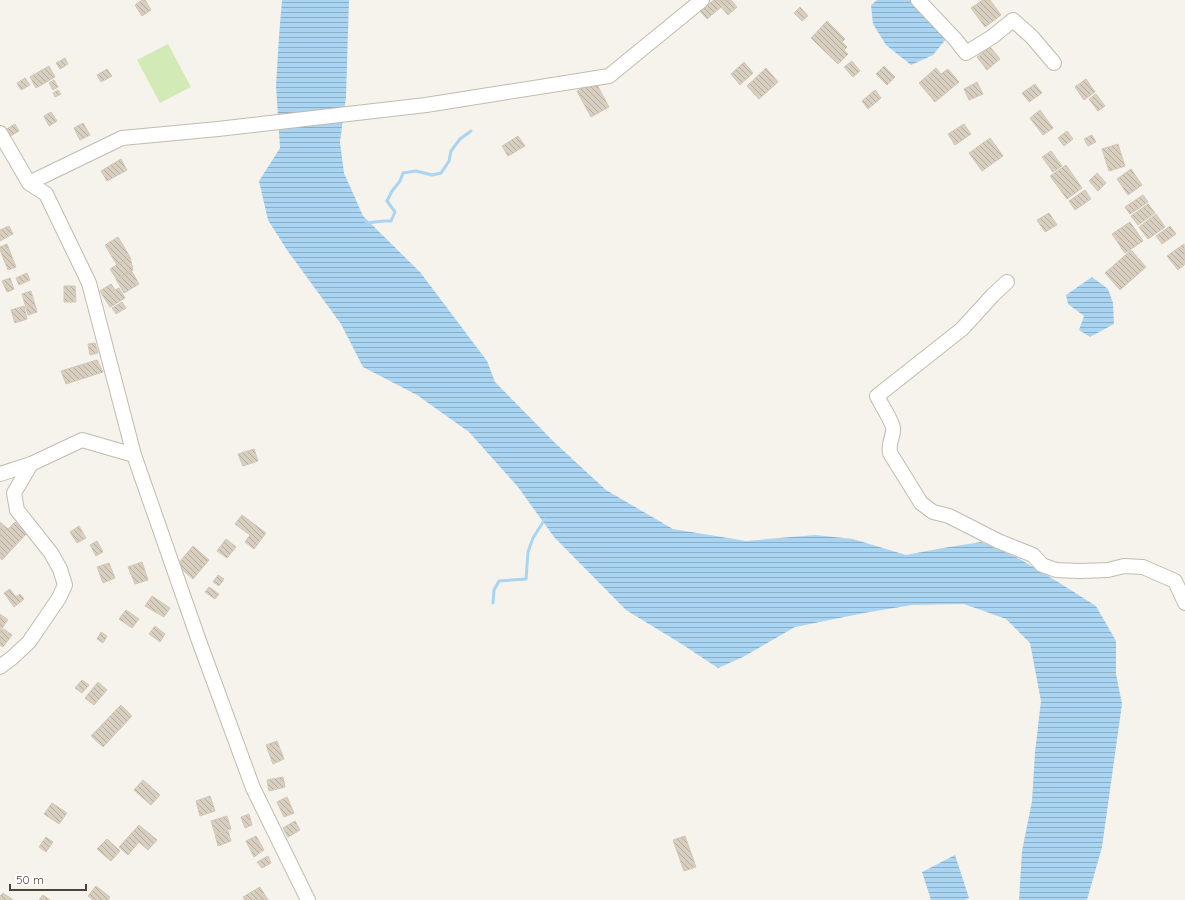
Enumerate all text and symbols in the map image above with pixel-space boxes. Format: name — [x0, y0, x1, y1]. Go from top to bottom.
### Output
scale bar — [10, 866, 86, 892]
text: 50 m — [16, 872, 44, 887]

